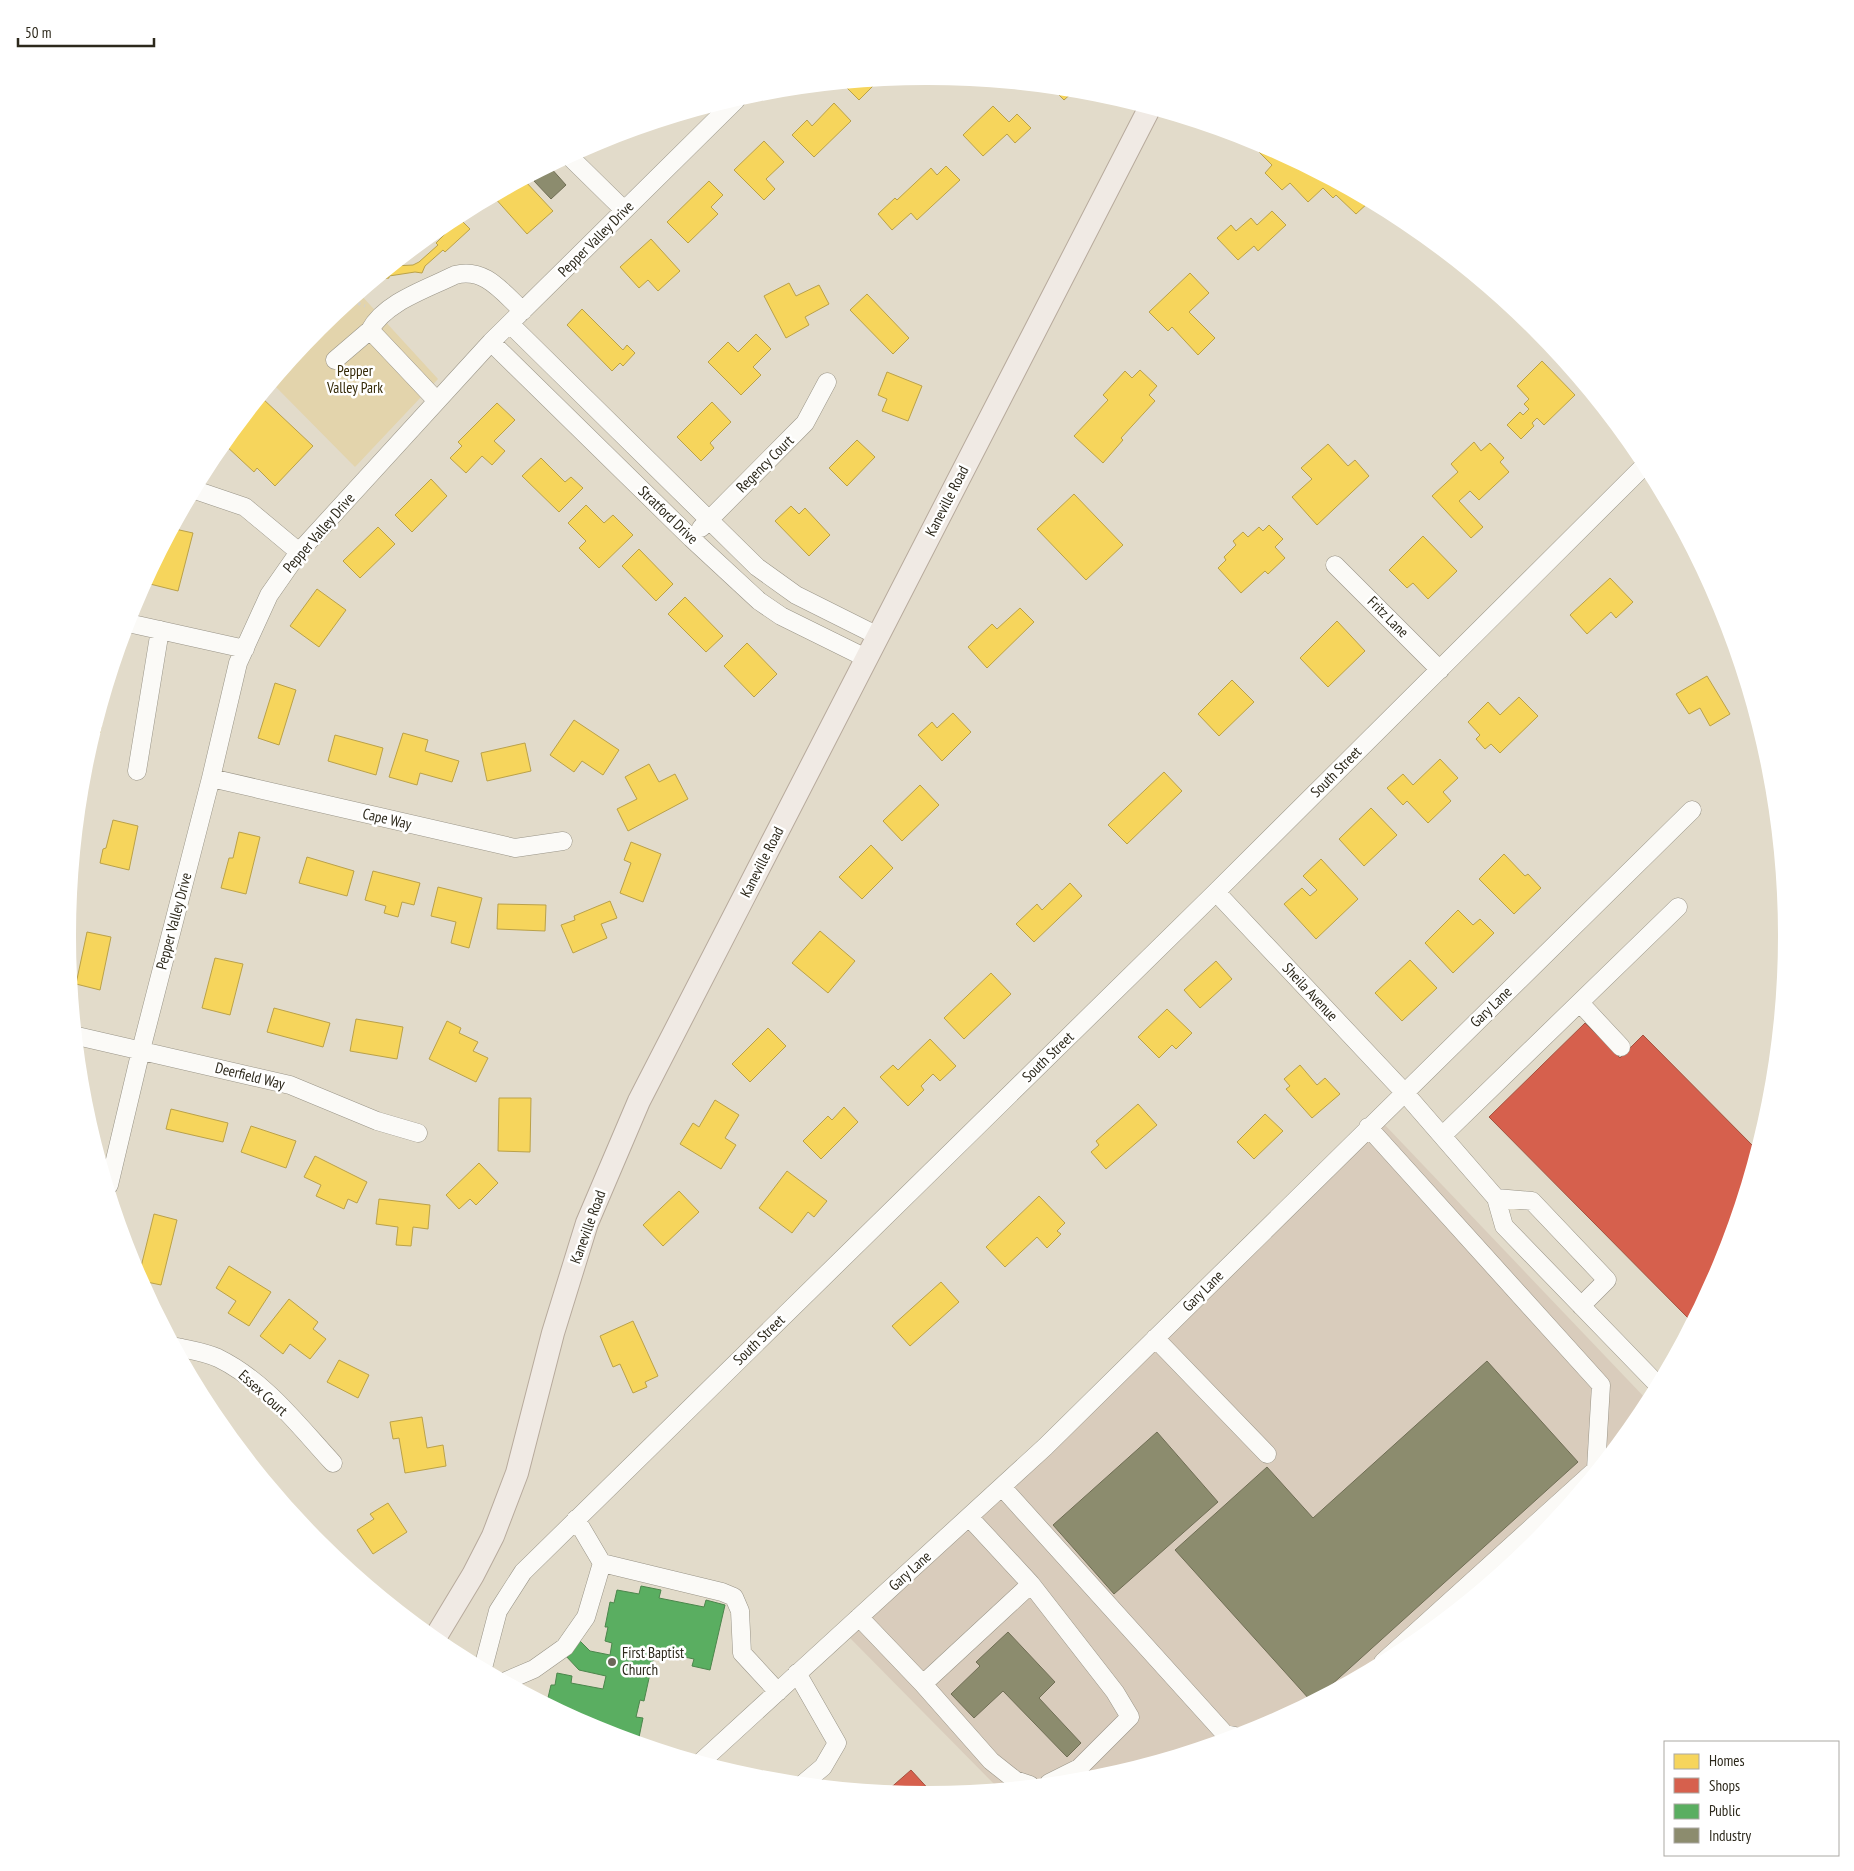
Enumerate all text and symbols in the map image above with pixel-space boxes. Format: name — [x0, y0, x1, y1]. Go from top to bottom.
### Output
scale bar — [18, 15, 154, 47]
text: 50 m — [25, 23, 51, 42]
street label: Pepper Valley Drive — [554, 197, 638, 281]
park label: Pepper Valley Park — [326, 361, 383, 397]
street label: Regency Court — [732, 431, 797, 496]
street label: Kaneville Road — [921, 462, 972, 539]
street label: Stratford Drive — [634, 481, 702, 548]
street label: Pepper Valley Drive — [279, 489, 358, 576]
street label: Fritz Lane — [1364, 592, 1413, 641]
street label: South Street — [1306, 742, 1365, 801]
street label: Cape Way — [361, 804, 414, 833]
street label: Kaneville Road — [736, 823, 787, 900]
street label: Pepper Valley Drive — [151, 870, 196, 971]
street label: Sheila Avenue — [1279, 959, 1342, 1025]
street label: Gary Lane — [1466, 982, 1515, 1031]
street label: South Street — [1018, 1027, 1077, 1086]
street label: Deerfield Way — [213, 1058, 287, 1093]
street label: Kaneville Road — [565, 1188, 610, 1266]
street label: Gary Lane — [1178, 1266, 1227, 1315]
street label: South Street — [729, 1310, 788, 1369]
street label: Essex Court — [235, 1366, 292, 1420]
street label: Gary Lane — [884, 1547, 935, 1595]
place label: First Baptist Church — [622, 1643, 684, 1679]
marker: First Baptist Church — [606, 1656, 618, 1668]
legend — [1664, 1741, 1839, 1856]
text: Homes — [1709, 1751, 1745, 1770]
text: Shops — [1709, 1776, 1740, 1795]
text: Public — [1709, 1801, 1741, 1820]
text: Industry — [1709, 1826, 1751, 1845]

